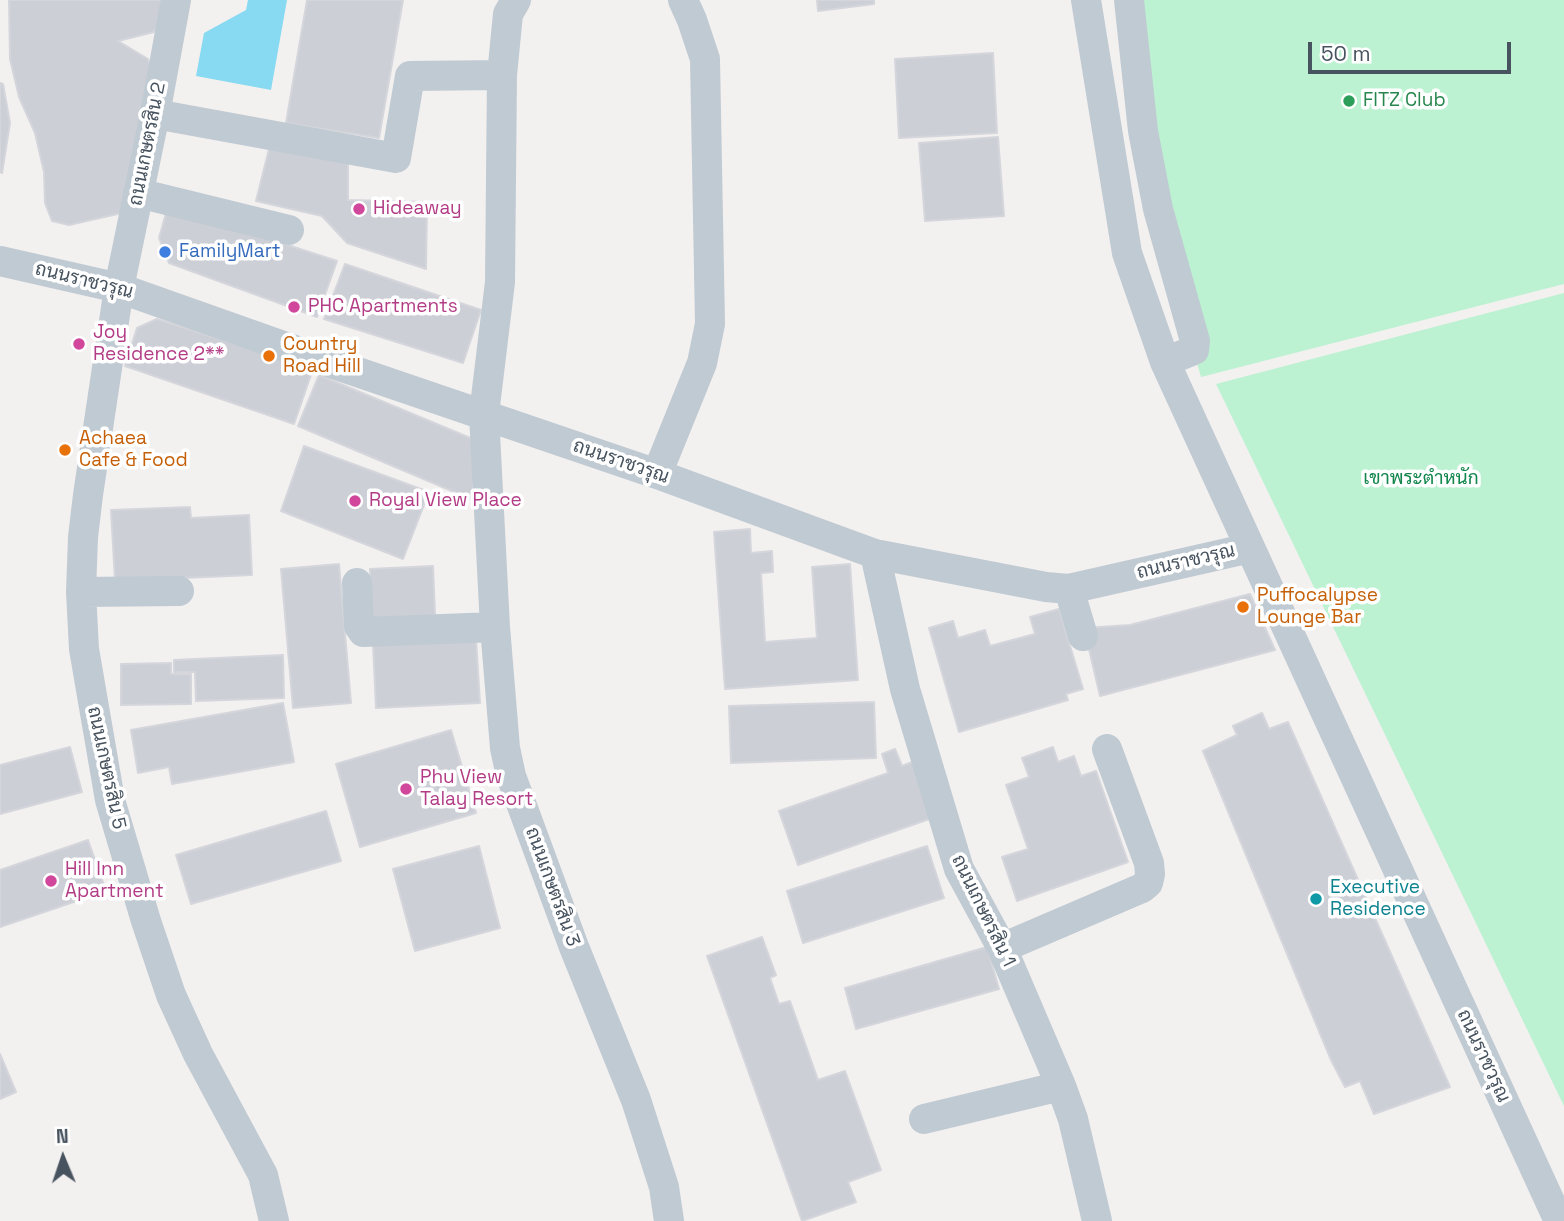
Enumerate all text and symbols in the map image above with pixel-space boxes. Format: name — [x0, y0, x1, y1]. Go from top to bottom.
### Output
scale bar — [1312, 28, 1515, 72]
text: 50 m — [1321, 40, 1371, 67]
street label: ถนนเกษตรสิน 2 — [125, 80, 171, 208]
place label: FITZ Club — [1363, 90, 1446, 112]
marker: FITZ Club — [1341, 93, 1357, 109]
place label: Hideaway — [373, 198, 462, 220]
marker: Hideaway — [351, 201, 367, 217]
place label: FamilyMart — [179, 241, 281, 263]
marker: FamilyMart — [157, 244, 173, 260]
street label: ถนนราชวรุณ — [33, 258, 135, 304]
place label: PHC Apartments — [308, 296, 458, 318]
marker: PHC Apartments — [286, 299, 302, 315]
place label: Joy Residence 2** — [93, 322, 225, 366]
place label: Country Road Hill — [283, 334, 361, 378]
marker: Joy Residence 2** — [71, 336, 87, 352]
marker: Country Road Hill — [261, 348, 277, 364]
place label: Achaea Cafe & Food — [79, 428, 188, 472]
street label: ถนนราชวรุณ — [570, 435, 672, 489]
marker: Achaea Cafe & Food — [57, 442, 73, 458]
park label: เขาพระตำหนัก — [1363, 468, 1479, 490]
place label: Royal View Place — [369, 490, 522, 512]
marker: Royal View Place — [347, 493, 363, 509]
street label: ถนนราชวรุณ — [1135, 540, 1237, 584]
place label: Puffocalypse Lounge Bar — [1257, 585, 1378, 629]
marker: Puffocalypse Lounge Bar — [1235, 599, 1251, 615]
street label: ถนนเกษตรสิน 5 — [82, 704, 130, 832]
place label: Phu View Talay Resort — [420, 767, 533, 811]
marker: Phu View Talay Resort — [398, 781, 414, 797]
street label: ถนนเกษตรสิน 3 — [520, 824, 584, 950]
street label: ถนนเกษตรสิน 1 — [946, 851, 1020, 971]
place label: Hill Inn Apartment — [65, 859, 164, 903]
marker: Hill Inn Apartment — [43, 873, 59, 889]
place label: Executive Residence — [1330, 877, 1426, 921]
marker: Executive Residence — [1308, 891, 1324, 907]
street label: ถนนราชวรุณ — [1452, 1006, 1514, 1106]
north arrow — [28, 1123, 98, 1193]
text: N — [55, 1124, 69, 1149]

